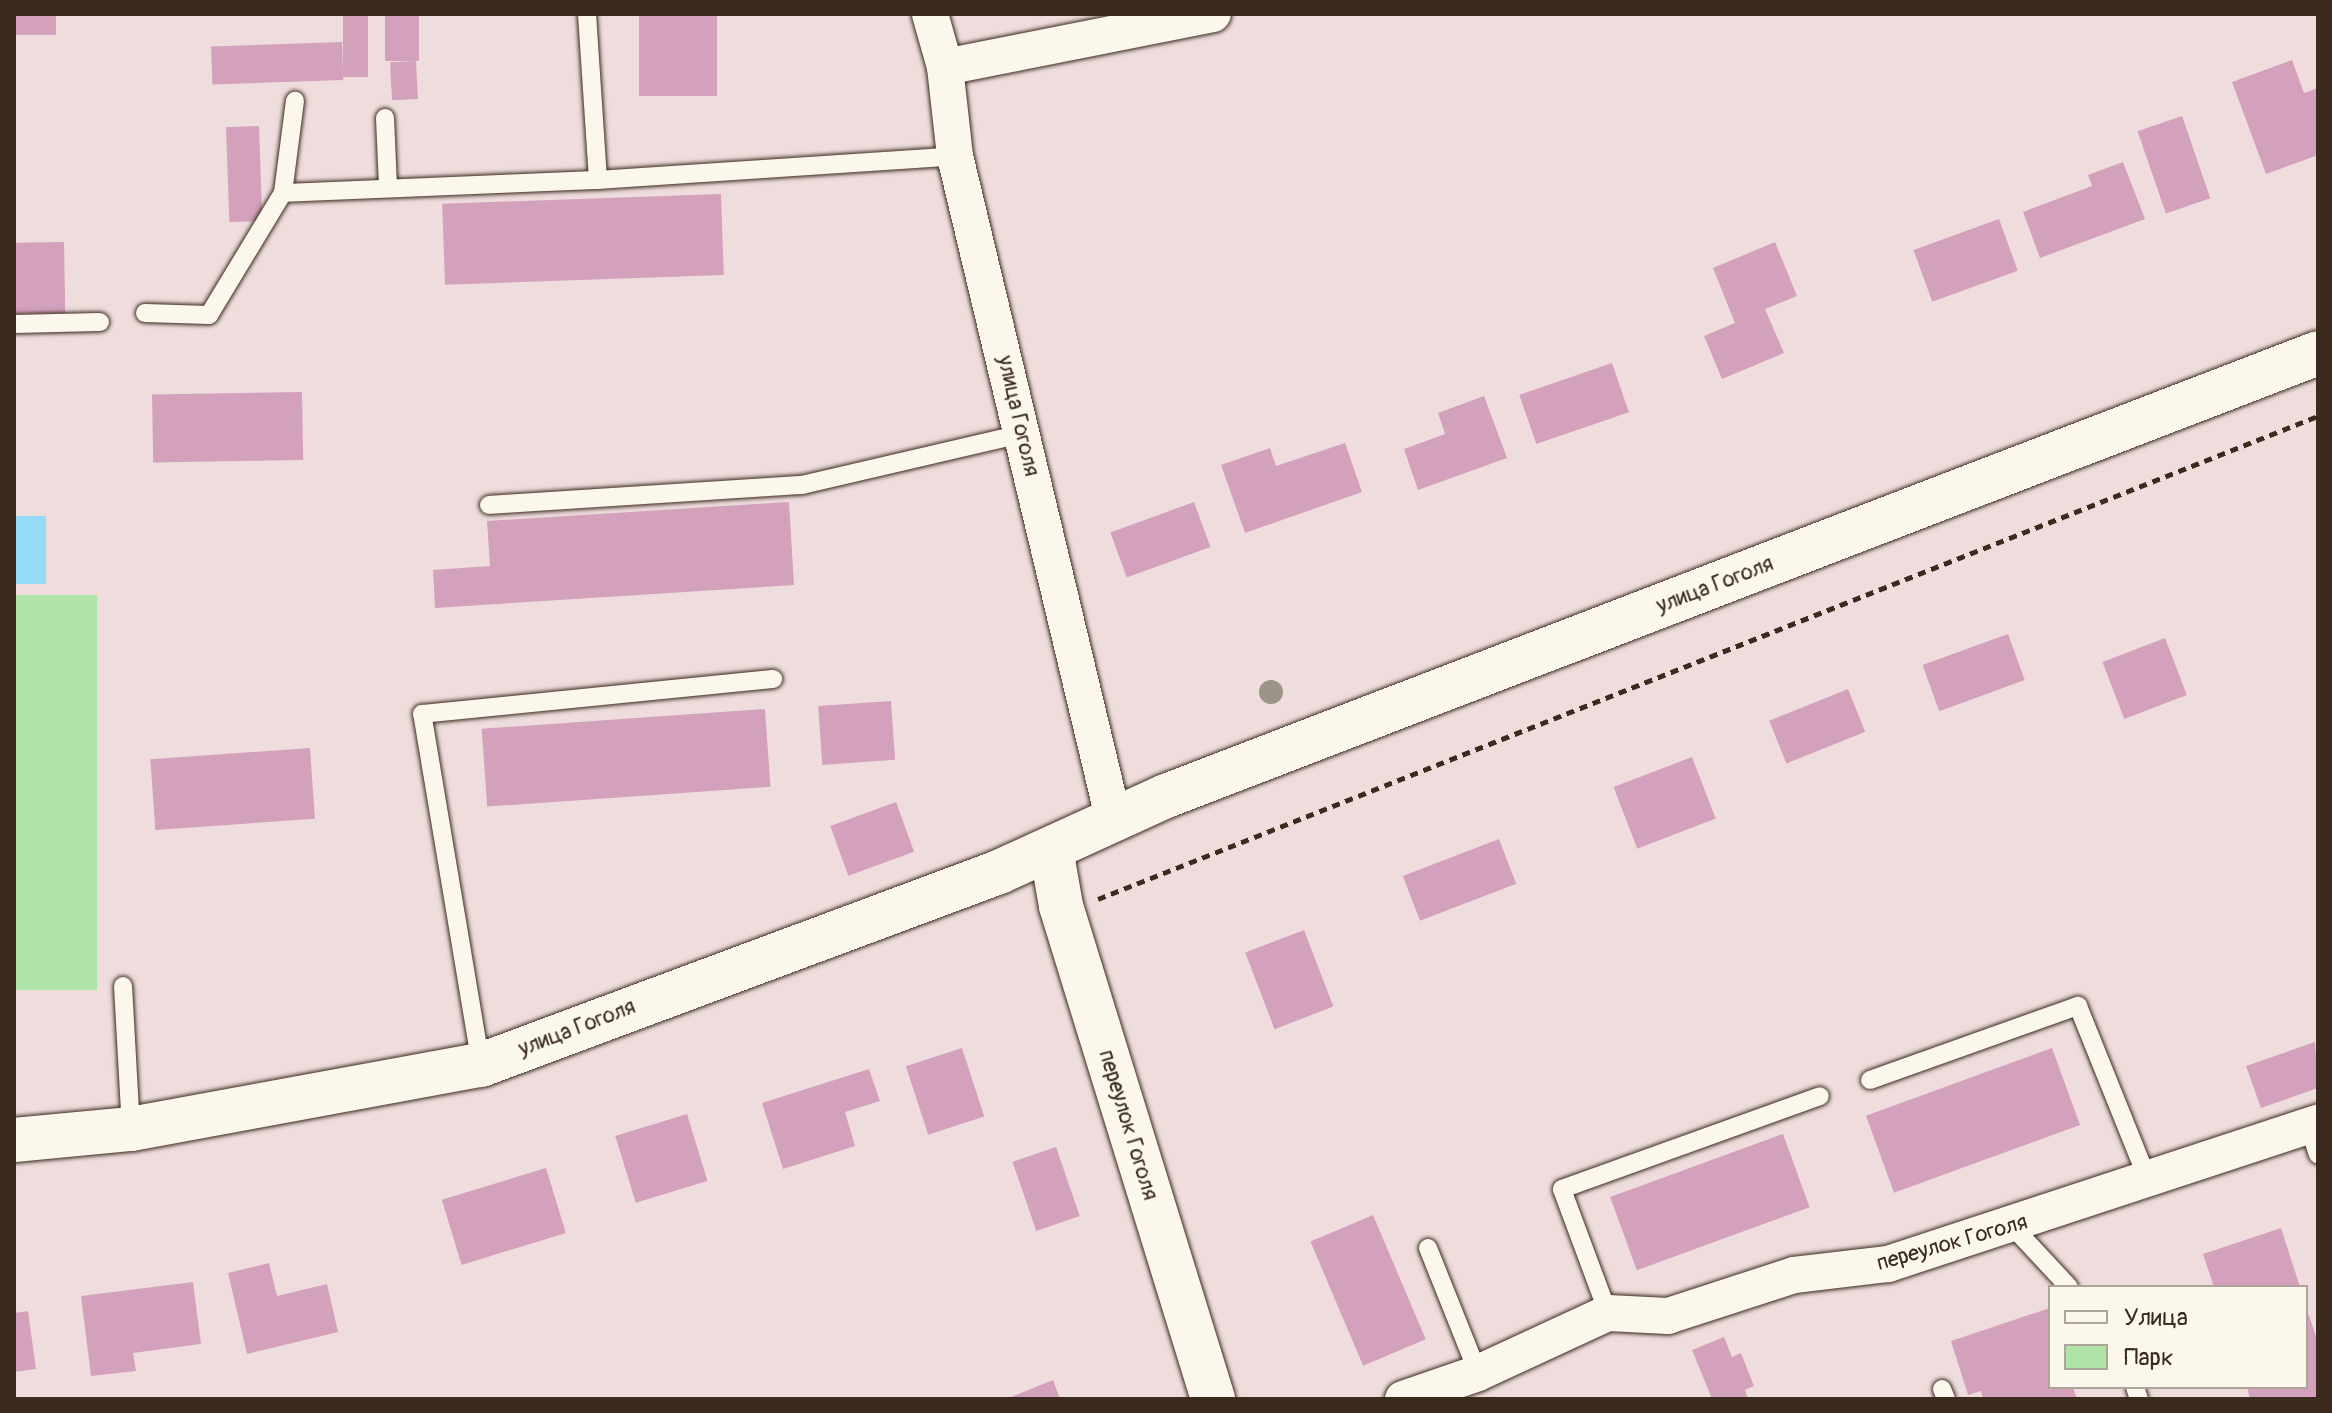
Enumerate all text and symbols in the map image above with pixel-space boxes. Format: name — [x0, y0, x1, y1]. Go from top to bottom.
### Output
street label: улица Гоголя — [991, 353, 1045, 479]
street label: улица Гоголя — [1653, 551, 1777, 619]
street label: улица Гоголя — [515, 994, 639, 1062]
street label: переулок Гоголя — [1093, 1047, 1163, 1203]
street label: переулок Гоголя — [1873, 1209, 2031, 1277]
legend — [2048, 1285, 2308, 1389]
text: Улица — [2124, 1303, 2188, 1332]
text: Парк — [2124, 1343, 2173, 1372]

